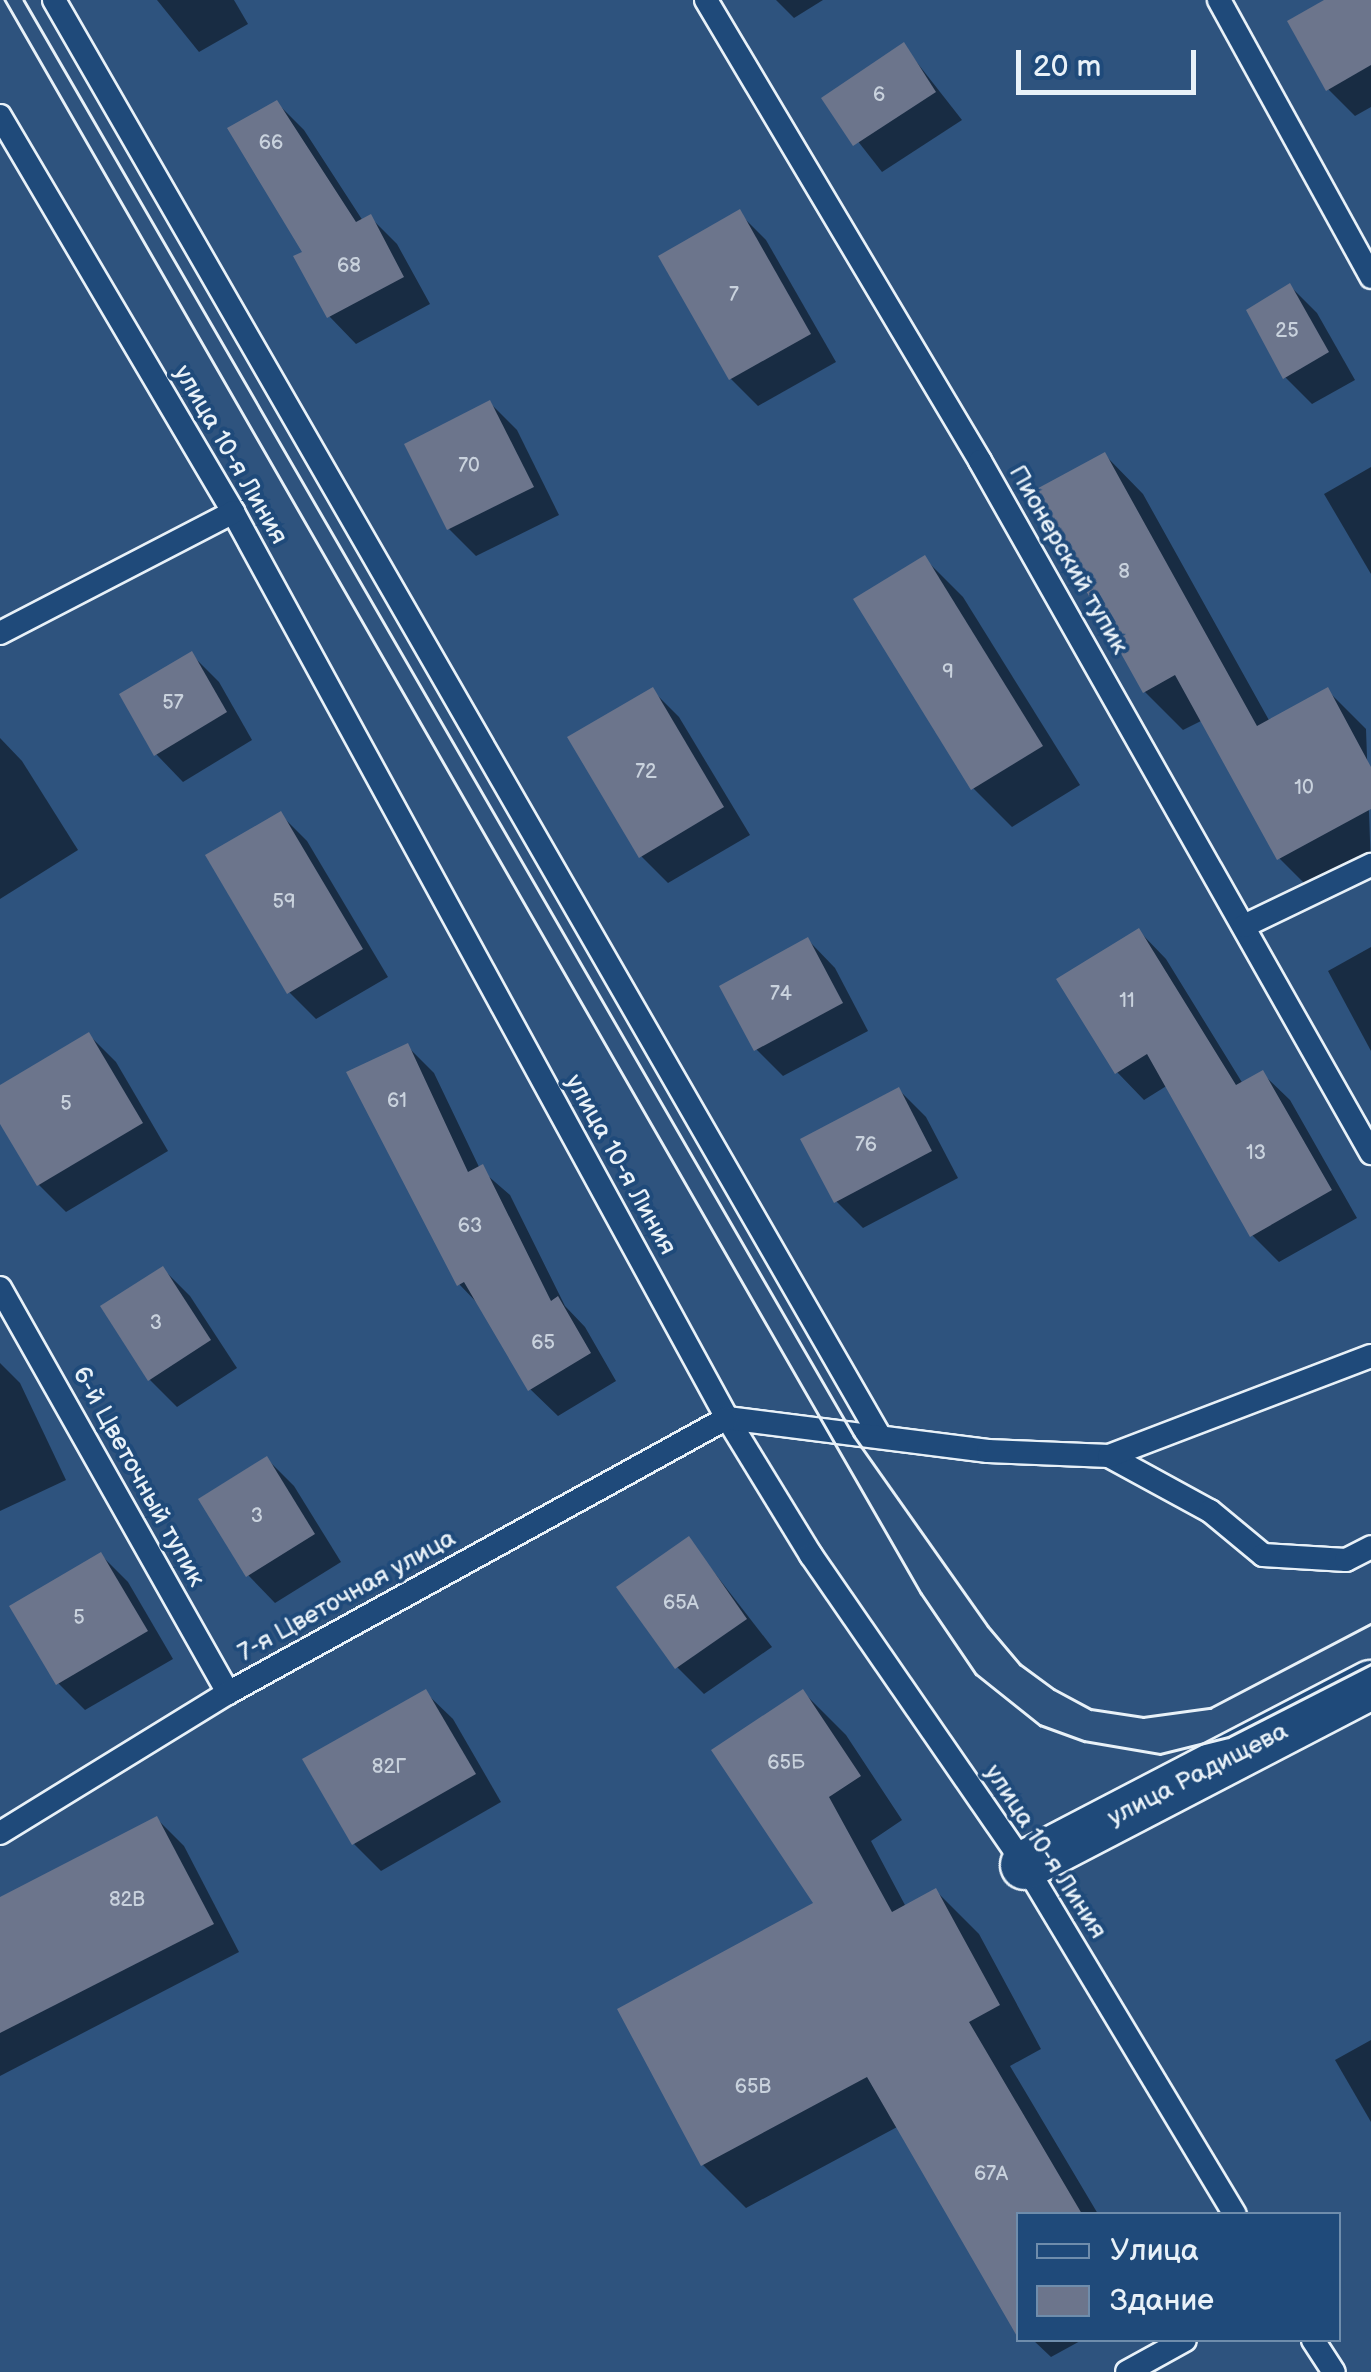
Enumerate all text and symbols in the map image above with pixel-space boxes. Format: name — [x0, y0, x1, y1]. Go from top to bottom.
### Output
scale bar — [1021, 30, 1201, 92]
text: 20 m — [1033, 49, 1101, 85]
house number: 6 — [873, 83, 885, 107]
house number: 66 — [259, 131, 283, 155]
house number: 68 — [337, 254, 361, 278]
house number: 7 — [729, 283, 739, 307]
house number: 25 — [1275, 319, 1299, 343]
street label: улица 10-я Линия — [167, 360, 293, 550]
house number: 70 — [458, 454, 480, 478]
street label: Пионерский тупик — [1002, 460, 1134, 660]
house number: 8 — [1118, 560, 1130, 584]
house number: 9 — [942, 660, 954, 684]
house number: 57 — [162, 691, 184, 715]
house number: 72 — [635, 760, 657, 784]
house number: 10 — [1294, 776, 1314, 800]
house number: 59 — [272, 890, 296, 914]
house number: 74 — [770, 982, 792, 1006]
house number: 11 — [1119, 989, 1135, 1013]
street label: улица 10-я Линия — [558, 1069, 682, 1261]
house number: 61 — [387, 1089, 407, 1113]
house number: 5 — [60, 1092, 72, 1116]
house number: 76 — [855, 1133, 877, 1157]
house number: 13 — [1246, 1141, 1266, 1165]
house number: 63 — [458, 1214, 482, 1238]
house number: 3 — [150, 1311, 162, 1335]
house number: 65 — [531, 1331, 555, 1355]
street label: 6-й Цветочный тупик — [65, 1362, 211, 1592]
house number: 3 — [251, 1504, 263, 1528]
street label: 7-я Цветочная улица — [233, 1524, 461, 1668]
house number: 65А — [663, 1591, 699, 1615]
house number: 5 — [73, 1606, 85, 1630]
street label: улица Радищева — [1103, 1717, 1293, 1833]
house number: 65Б — [767, 1751, 805, 1775]
house number: 82Г — [372, 1755, 406, 1779]
street label: улица 10-я Линия — [977, 1759, 1113, 1945]
house number: 82В — [109, 1888, 145, 1912]
house number: 65В — [735, 2075, 771, 2099]
house number: 67А — [974, 2162, 1008, 2186]
legend — [1016, 2212, 1341, 2342]
text: Улица — [1110, 2233, 1199, 2269]
text: Здание — [1110, 2283, 1214, 2319]

